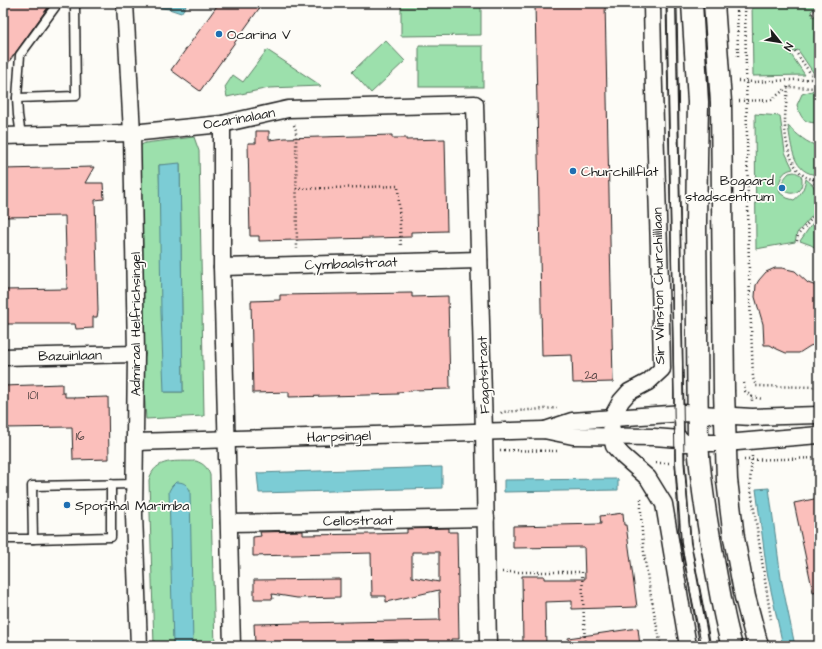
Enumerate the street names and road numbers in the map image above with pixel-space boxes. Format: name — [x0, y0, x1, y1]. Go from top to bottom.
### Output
street label: Ocarinalaan — [202, 103, 277, 135]
street label: Sir Winston Churchilllaan — [648, 207, 670, 365]
street label: Admiraal Helfrichsingel — [126, 252, 146, 396]
street label: Cymbaalstraat — [304, 252, 398, 276]
street label: Fagotstraat — [473, 335, 495, 414]
street label: Bazuinlaan — [38, 345, 102, 367]
street label: Harpsingel — [307, 426, 371, 448]
street label: Cellostraat — [323, 510, 394, 532]

